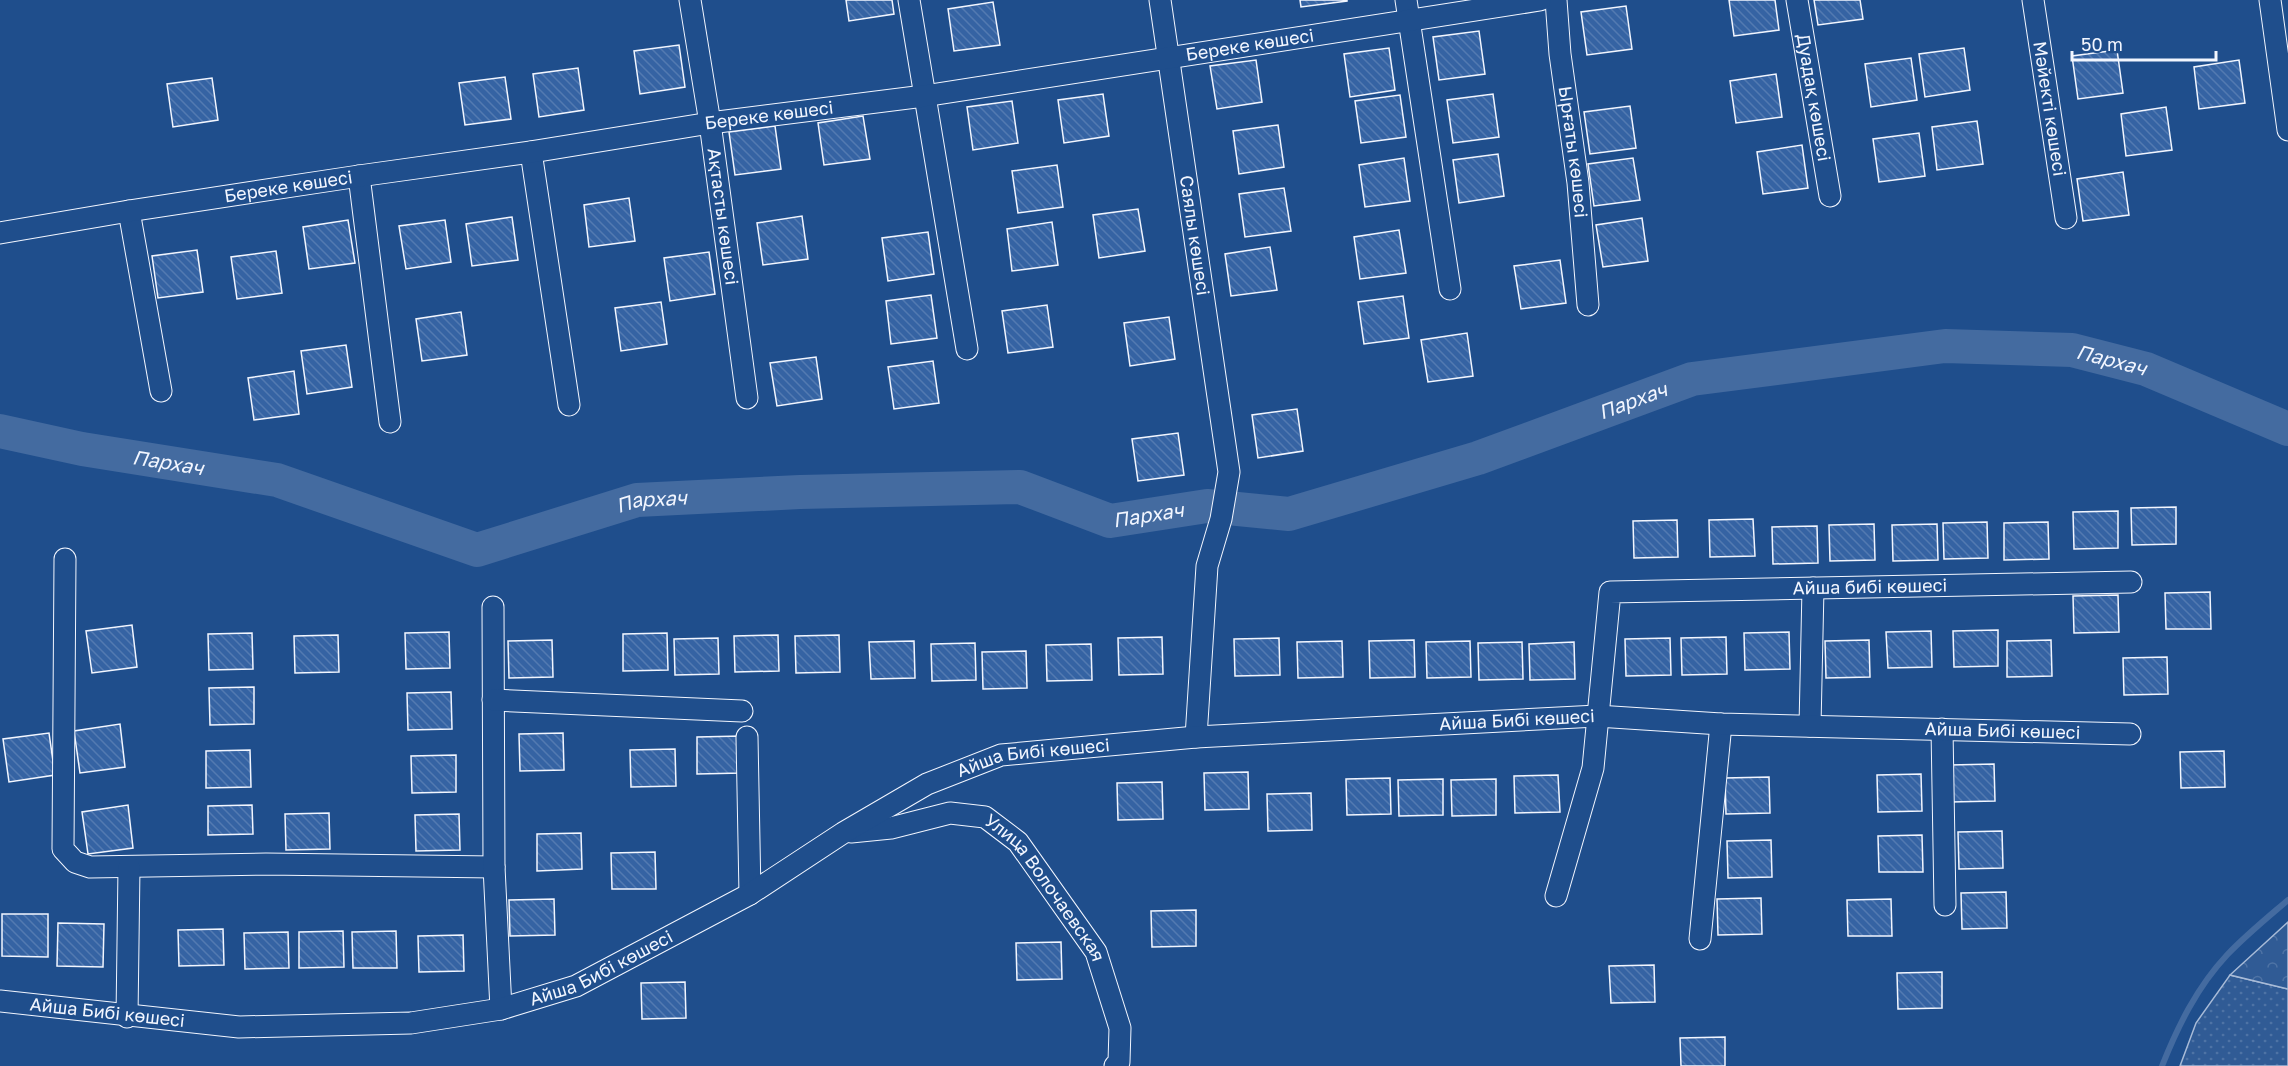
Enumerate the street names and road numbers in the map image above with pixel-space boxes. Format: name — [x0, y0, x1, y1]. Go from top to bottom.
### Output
street label: Береке көшесі — [1184, 23, 1315, 65]
street label: Дуадақ көшесі — [1793, 32, 1836, 163]
street label: Мәйекті көшесі — [2029, 40, 2072, 178]
street label: Ырғаты көшесі — [1555, 85, 1593, 219]
street label: Береке көшесі — [703, 96, 834, 134]
street label: Ақтасты көшесі — [703, 147, 744, 286]
street label: Береке көшесі — [223, 165, 354, 206]
street label: Саялы көшесі — [1176, 174, 1215, 297]
street label: Айша бибі көшесі — [1792, 574, 1947, 598]
street label: Айша Бибі көшесі — [1439, 704, 1595, 734]
street label: Айша Бибі көшесі — [1924, 717, 2081, 743]
street label: Айша Бибі көшесі — [953, 733, 1111, 781]
street label: Улица Волочаевская — [981, 809, 1110, 964]
street label: Айша Бибі көшесі — [527, 925, 676, 1010]
street label: Айша Бибі көшесі — [29, 992, 186, 1031]

